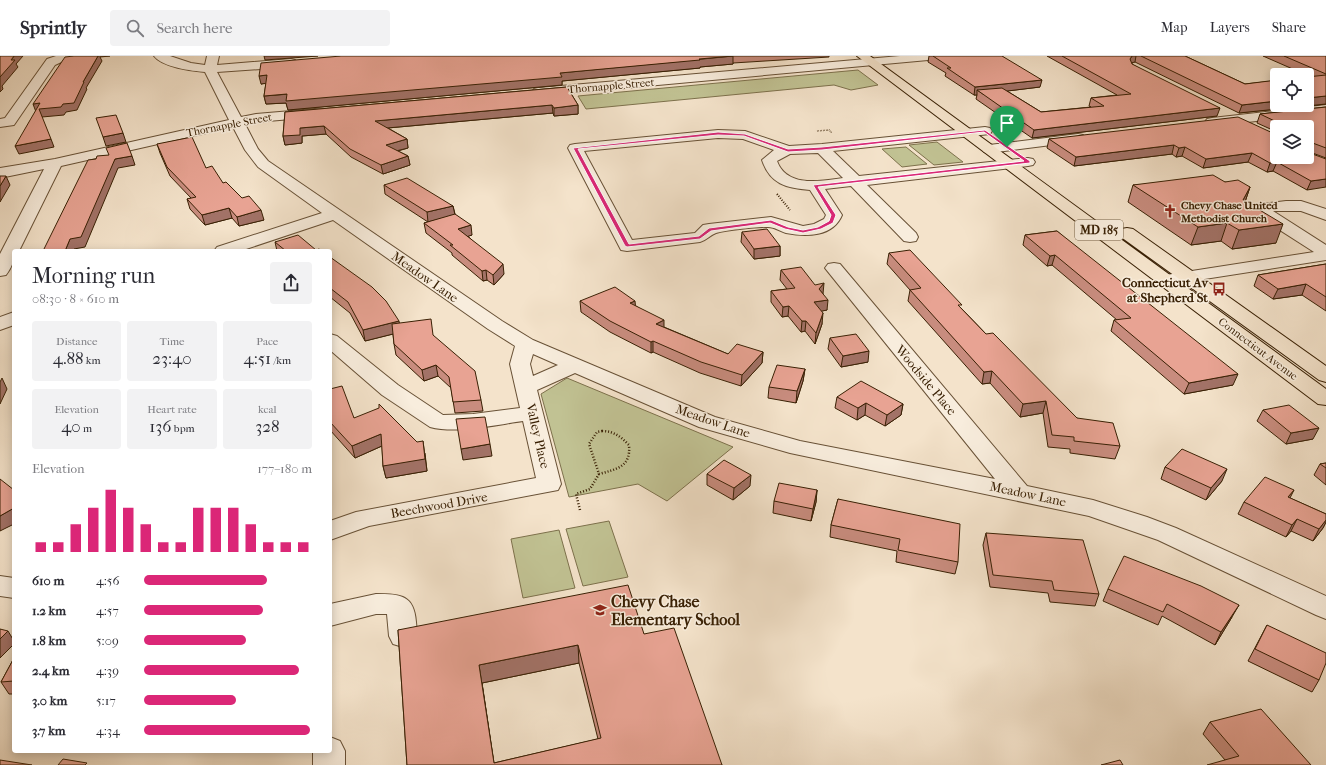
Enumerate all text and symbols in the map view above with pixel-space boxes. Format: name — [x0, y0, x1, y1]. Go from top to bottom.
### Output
search box — [110, 10, 390, 46]
text: Sprintly — [20, 17, 86, 39]
icon: search — [124, 17, 146, 39]
text: Search here — [156, 19, 232, 37]
text: Map — [1161, 19, 1188, 36]
text: Layers — [1210, 19, 1250, 36]
text: Share — [1272, 19, 1306, 36]
map controls — [1270, 68, 1314, 164]
button: locate — [1270, 68, 1314, 112]
street label: Thornapple Street — [567, 76, 655, 96]
pin — [990, 106, 1024, 147]
street label: Thornapple Street — [185, 110, 273, 140]
icon: arrive — [996, 112, 1018, 134]
button: layers — [1270, 120, 1314, 164]
place label: Chevy Chase United Methodist Church — [1180, 199, 1279, 225]
church icon: Chevy Chase United Methodist Church — [1162, 203, 1178, 219]
road number: MD 185 — [1075, 220, 1123, 240]
street label: Meadow Lane — [389, 249, 462, 306]
button: share — [270, 262, 312, 304]
text: Morning run — [32, 263, 155, 289]
place label: Connecticut Av at Shepherd St — [1122, 275, 1209, 306]
bus stop icon: Connecticut Av at Shepherd St — [1211, 281, 1227, 297]
text: 08:30 · 8 × 610 m — [32, 291, 119, 306]
street label: Connecticut Avenue — [1216, 315, 1301, 383]
text: Distance — [56, 335, 97, 348]
text: Time — [159, 335, 184, 348]
text: Pace — [256, 335, 278, 348]
street label: Woodside Place — [892, 341, 960, 418]
text: 4.88 — [53, 348, 84, 368]
text: 23:40 — [152, 348, 192, 368]
text: 4:51 — [244, 348, 271, 368]
text: km — [84, 354, 101, 367]
text: /km — [271, 354, 291, 367]
street label: Valley Place — [523, 401, 553, 471]
street label: Meadow Lane — [674, 401, 753, 441]
text: Elevation — [54, 403, 99, 416]
text: Heart rate — [147, 403, 197, 416]
text: kcal — [258, 403, 277, 416]
text: 40 — [61, 416, 81, 436]
text: 136 — [149, 416, 172, 436]
text: 328 — [255, 416, 279, 436]
text: m — [81, 422, 92, 435]
text: bpm — [172, 422, 195, 435]
text: Elevation — [32, 461, 85, 476]
text: 177–180 m — [257, 461, 312, 476]
street label: Meadow Lane — [988, 479, 1068, 510]
street label: Beechwood Drive — [389, 489, 489, 521]
text: 610 m — [32, 573, 64, 588]
text: 4:56 — [96, 573, 119, 588]
place label: Chevy Chase Elementary School — [611, 592, 740, 630]
school or university icon: Chevy Chase Elementary School — [592, 602, 608, 618]
text: 1.2 km — [32, 603, 66, 618]
text: 4:57 — [96, 603, 119, 618]
text: 1.8 km — [32, 633, 66, 648]
text: 5:09 — [96, 633, 119, 648]
text: 2.4 km — [32, 663, 69, 678]
text: 4:39 — [96, 663, 119, 678]
text: 3.0 km — [32, 693, 67, 708]
text: 5:17 — [96, 693, 116, 708]
text: 3.7 km — [32, 723, 66, 738]
text: 4:34 — [96, 723, 120, 738]

